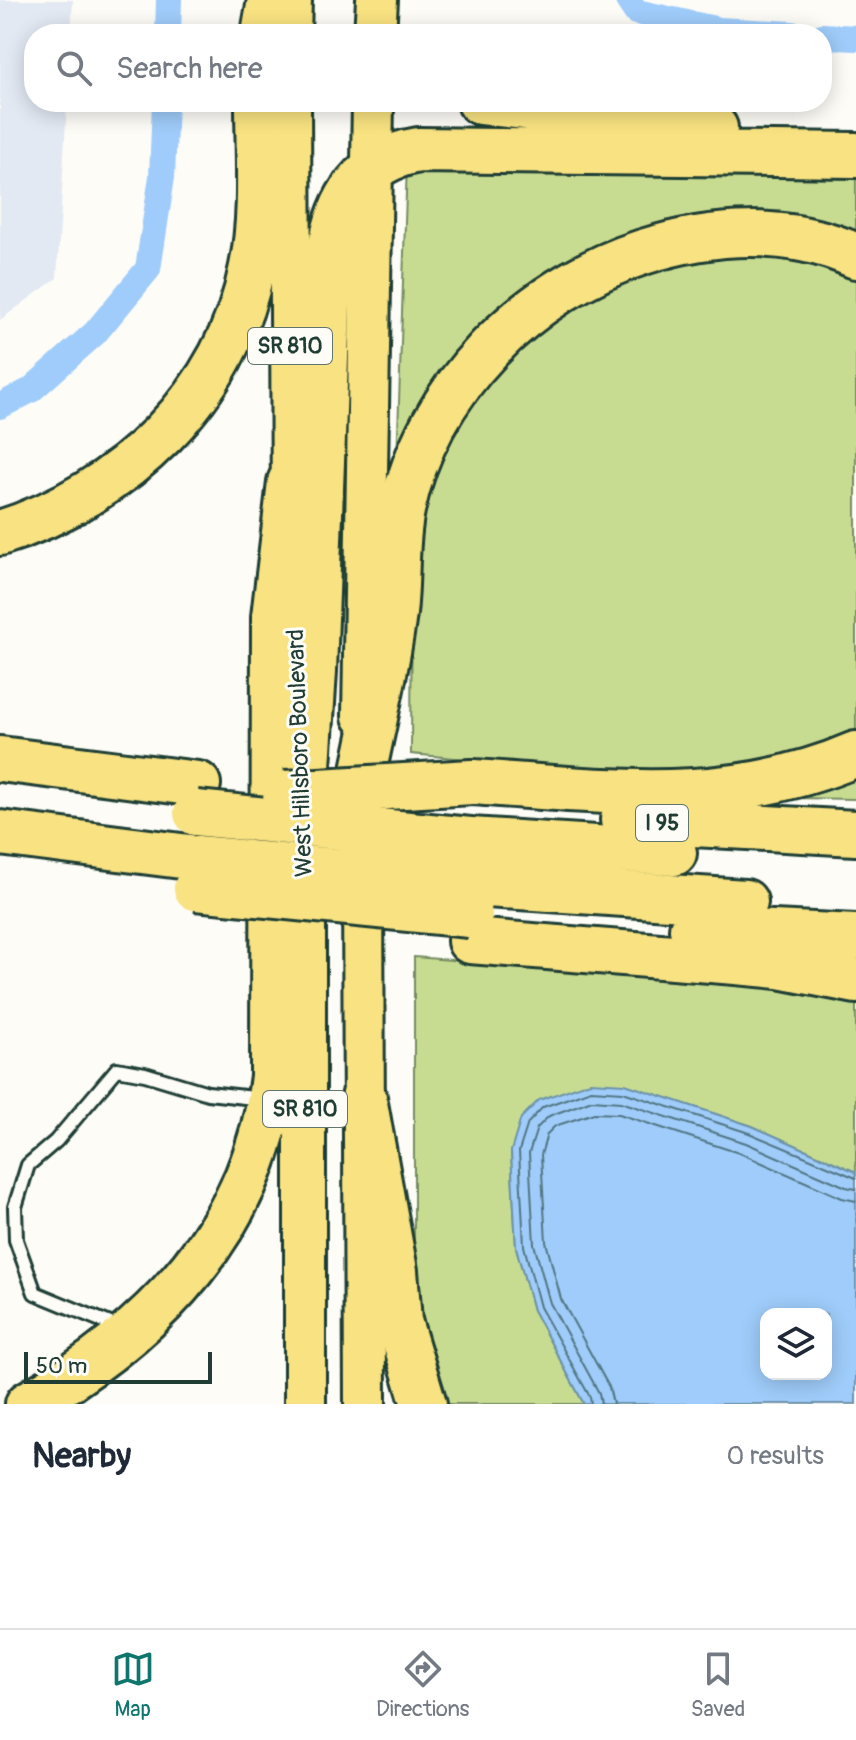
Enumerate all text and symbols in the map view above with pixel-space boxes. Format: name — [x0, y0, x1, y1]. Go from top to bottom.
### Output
search box — [24, 24, 832, 112]
icon: search — [52, 46, 96, 90]
text: Search here — [116, 50, 263, 87]
road number: SR 810 — [248, 328, 332, 364]
street label: West Hillsboro Boulevard — [281, 628, 319, 878]
road number: I 95 — [636, 805, 688, 841]
road number: SR 810 — [263, 1091, 347, 1127]
map controls — [760, 1308, 832, 1380]
button: layers — [760, 1308, 832, 1380]
scale bar — [24, 1348, 212, 1384]
text: 50 m — [36, 1352, 87, 1380]
text: Nearby — [32, 1435, 131, 1478]
text: 0 results — [727, 1440, 824, 1472]
tab: Map — [111, 1647, 155, 1723]
tab: Directions — [376, 1647, 469, 1723]
tab: Saved — [691, 1647, 745, 1723]

